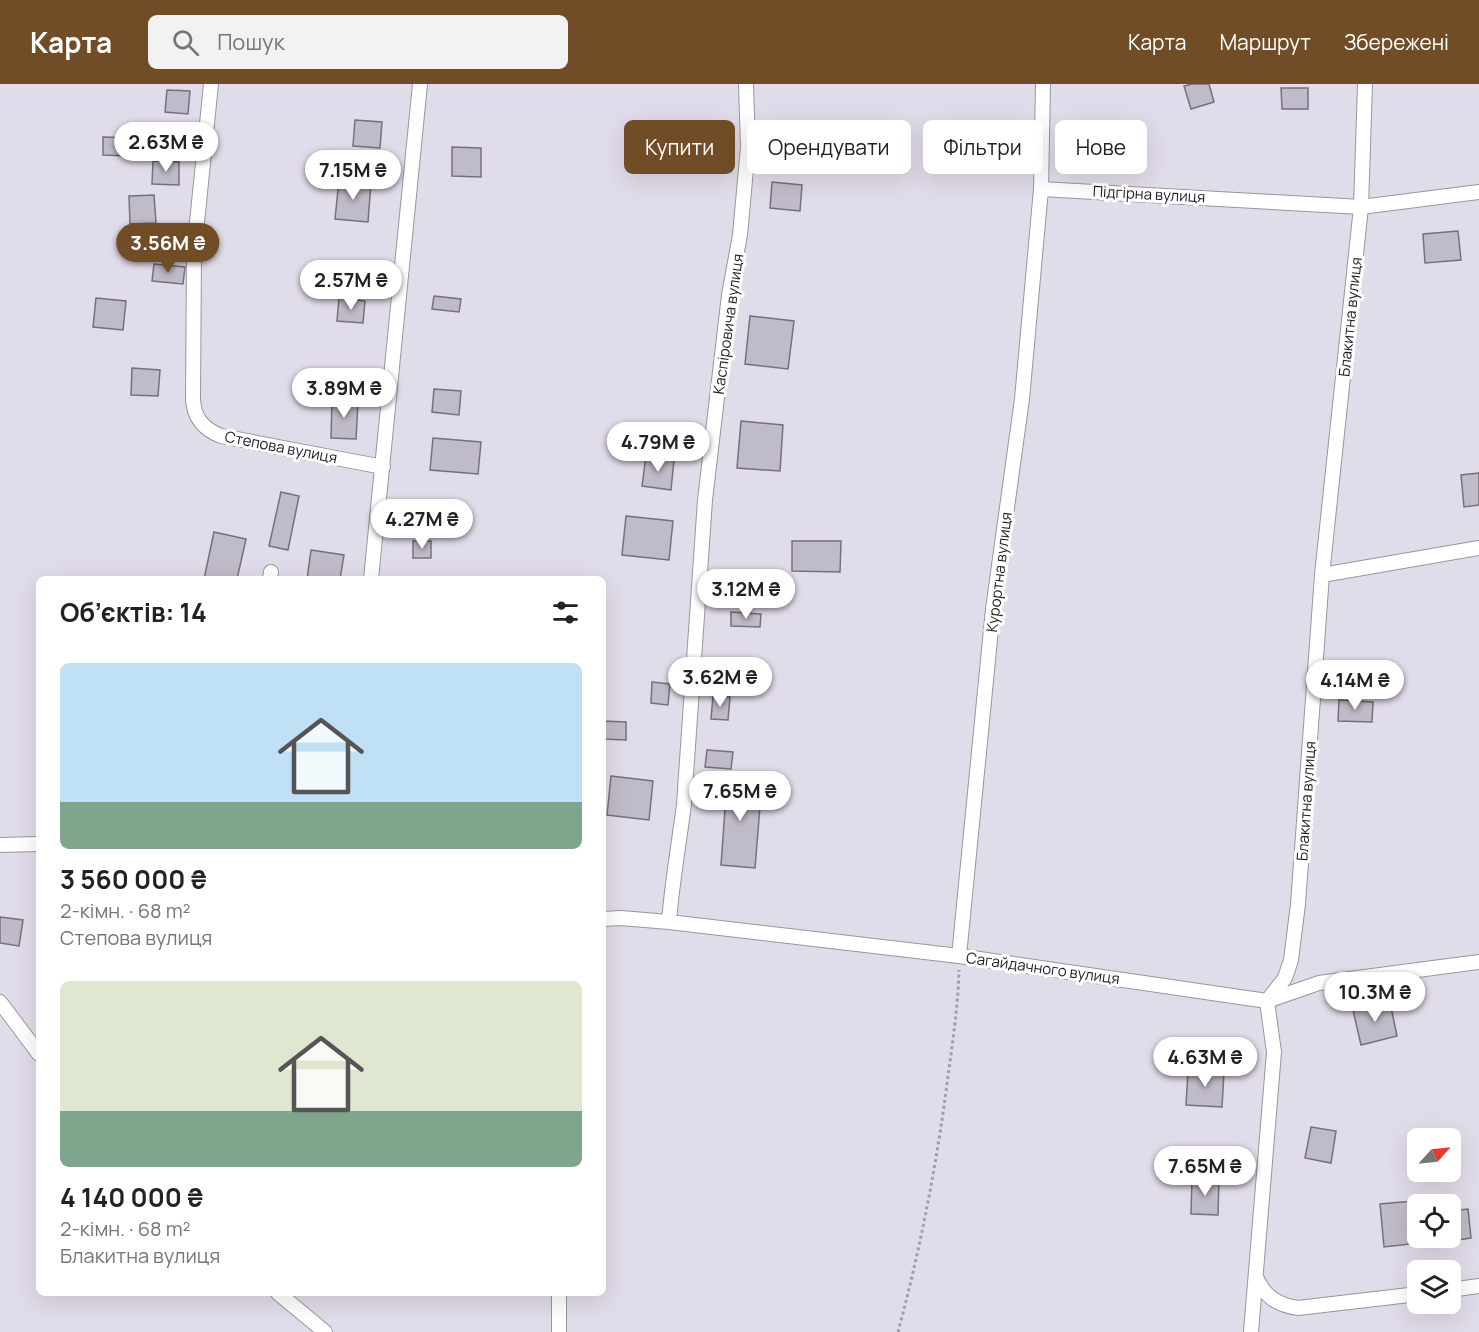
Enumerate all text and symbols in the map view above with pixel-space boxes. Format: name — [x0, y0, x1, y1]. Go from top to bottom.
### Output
search box — [148, 15, 568, 69]
text: Карта — [30, 23, 112, 61]
icon: search — [169, 26, 202, 59]
text: Пошук — [217, 27, 285, 57]
text: Карта — [1128, 28, 1186, 56]
text: Маршрут — [1219, 28, 1311, 56]
text: Збережені — [1344, 28, 1449, 56]
chip: Купити — [624, 120, 735, 174]
chip: Орендувати — [747, 120, 911, 174]
chip: Фільтри — [923, 120, 1043, 174]
chip: Нове — [1055, 120, 1147, 174]
pin: 2.63M ₴ — [111, 122, 221, 173]
text: 2.63M ₴ — [128, 128, 204, 155]
pin: 7.15M ₴ — [298, 150, 408, 201]
text: 7.15M ₴ — [319, 156, 387, 183]
street label: Підгірна вулиця — [1092, 181, 1206, 207]
pin: 3.56M ₴ — [113, 223, 223, 274]
text: 3.56M ₴ — [130, 229, 206, 256]
street label: Каспіровича вулиця — [708, 252, 748, 396]
street label: Блакитна вулиця — [1333, 256, 1367, 378]
pin: 2.57M ₴ — [296, 260, 406, 311]
text: 2.57M ₴ — [314, 266, 388, 293]
pin: 3.89M ₴ — [289, 368, 399, 419]
text: 3.89M ₴ — [306, 374, 382, 401]
pin: 4.79M ₴ — [603, 422, 713, 473]
street label: Степова вулиця — [223, 426, 339, 468]
text: 4.79M ₴ — [621, 428, 695, 455]
pin: 4.27M ₴ — [367, 499, 477, 550]
text: 4.27M ₴ — [385, 505, 459, 532]
street label: Курортна вулиця — [981, 511, 1017, 633]
pin: 3.12M ₴ — [691, 569, 801, 620]
text: 3.12M ₴ — [711, 575, 781, 602]
text: Об’єктів: 14 — [60, 594, 207, 630]
icon: filters — [549, 596, 582, 629]
pin: 3.62M ₴ — [665, 657, 775, 708]
pin: 4.14M ₴ — [1300, 660, 1410, 711]
text: 3.62M ₴ — [682, 663, 758, 690]
text: 4.14M ₴ — [1320, 666, 1390, 693]
icon: home — [267, 702, 375, 810]
street label: Блакитна вулиця — [1291, 740, 1321, 862]
pin: 7.65M ₴ — [685, 771, 795, 822]
text: 7.65M ₴ — [703, 777, 777, 804]
text: 3 560 000 ₴ — [60, 861, 207, 897]
text: 2-кімн. · 68 m² — [60, 897, 191, 924]
text: Степова вулиця — [60, 924, 212, 951]
street label: Сагайдачного вулиця — [965, 947, 1121, 989]
pin: 10.3M ₴ — [1320, 972, 1430, 1023]
text: 10.3M ₴ — [1338, 978, 1412, 1005]
icon: home — [267, 1020, 375, 1128]
pin: 4.63M ₴ — [1150, 1037, 1260, 1088]
text: 4.63M ₴ — [1167, 1043, 1243, 1070]
north arrow — [1407, 1128, 1461, 1182]
map controls — [1407, 1128, 1461, 1314]
pin: 7.65M ₴ — [1150, 1146, 1260, 1197]
text: 7.65M ₴ — [1168, 1152, 1242, 1179]
text: 4 140 000 ₴ — [60, 1179, 203, 1215]
button: locate — [1407, 1194, 1461, 1248]
text: 2-кімн. · 68 m² — [60, 1215, 191, 1242]
text: Блакитна вулиця — [60, 1242, 220, 1269]
button: layers — [1407, 1260, 1461, 1314]

